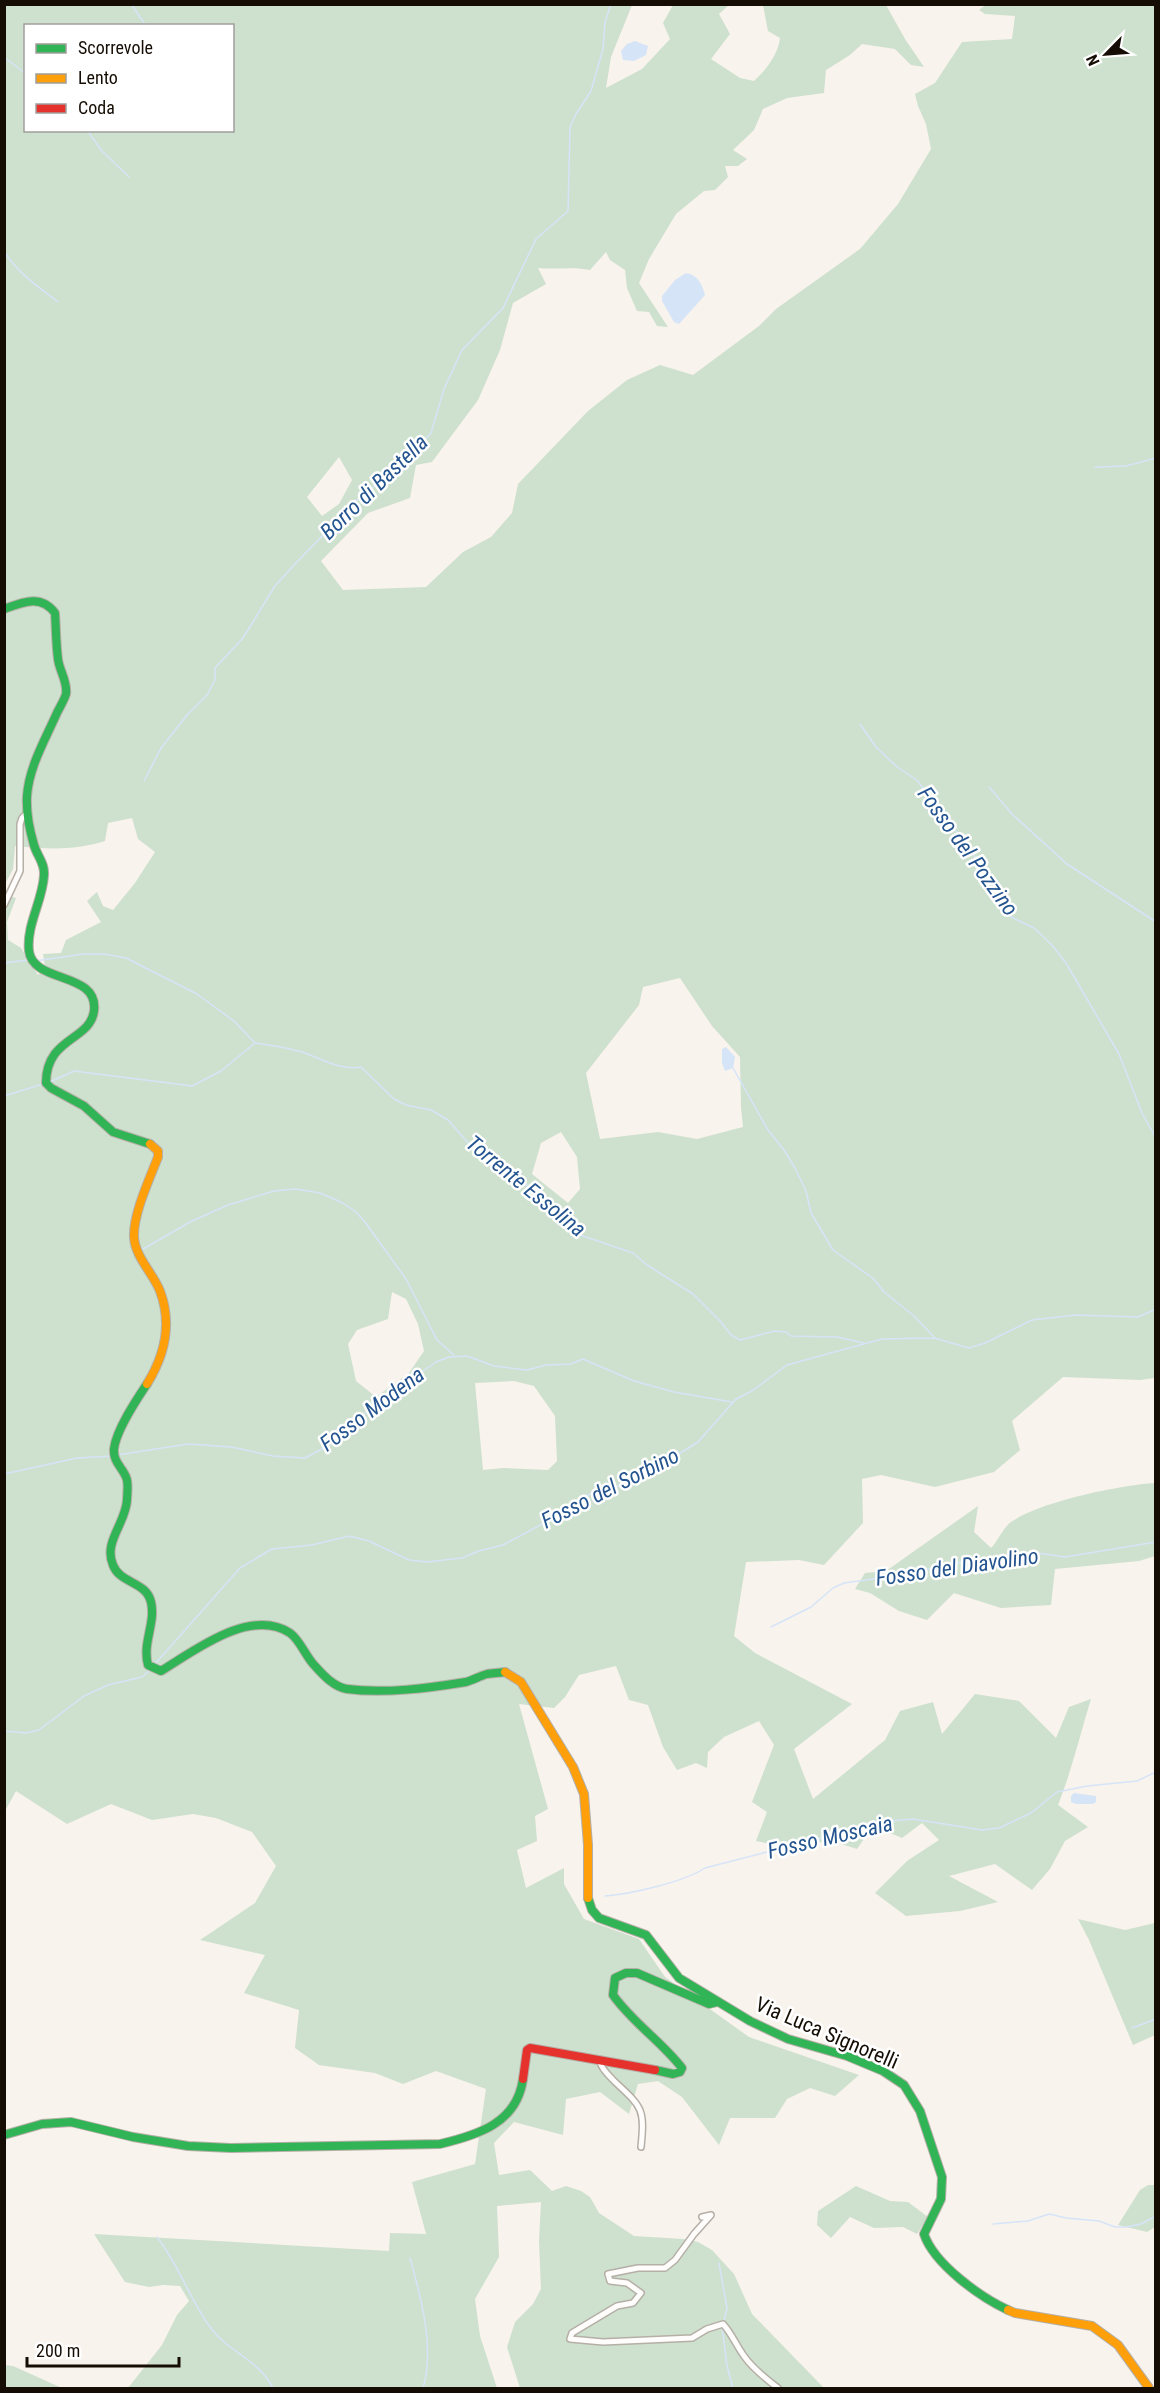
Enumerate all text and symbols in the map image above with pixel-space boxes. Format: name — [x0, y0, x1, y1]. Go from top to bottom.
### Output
legend — [24, 24, 234, 132]
north arrow — [1076, 24, 1136, 84]
text: Scorrevole — [78, 37, 153, 58]
text: N — [1082, 52, 1104, 69]
text: Lento — [78, 67, 118, 88]
text: Coda — [78, 97, 115, 118]
water label: Borro di Bastella — [315, 430, 433, 544]
water label: Fosso del Pozzino — [913, 782, 1023, 920]
water label: Torrente Essolina — [461, 1130, 591, 1242]
water label: Fosso Modena — [315, 1362, 429, 1456]
water label: Fosso del Sorbino — [537, 1443, 683, 1533]
water label: Fosso del Diavolino — [874, 1543, 1040, 1591]
water label: Fosso Moscaia — [765, 1810, 895, 1864]
street label: Via Luca Signorelli — [752, 1992, 902, 2074]
scale bar — [27, 2330, 178, 2368]
text: 200 m — [36, 2340, 80, 2361]

